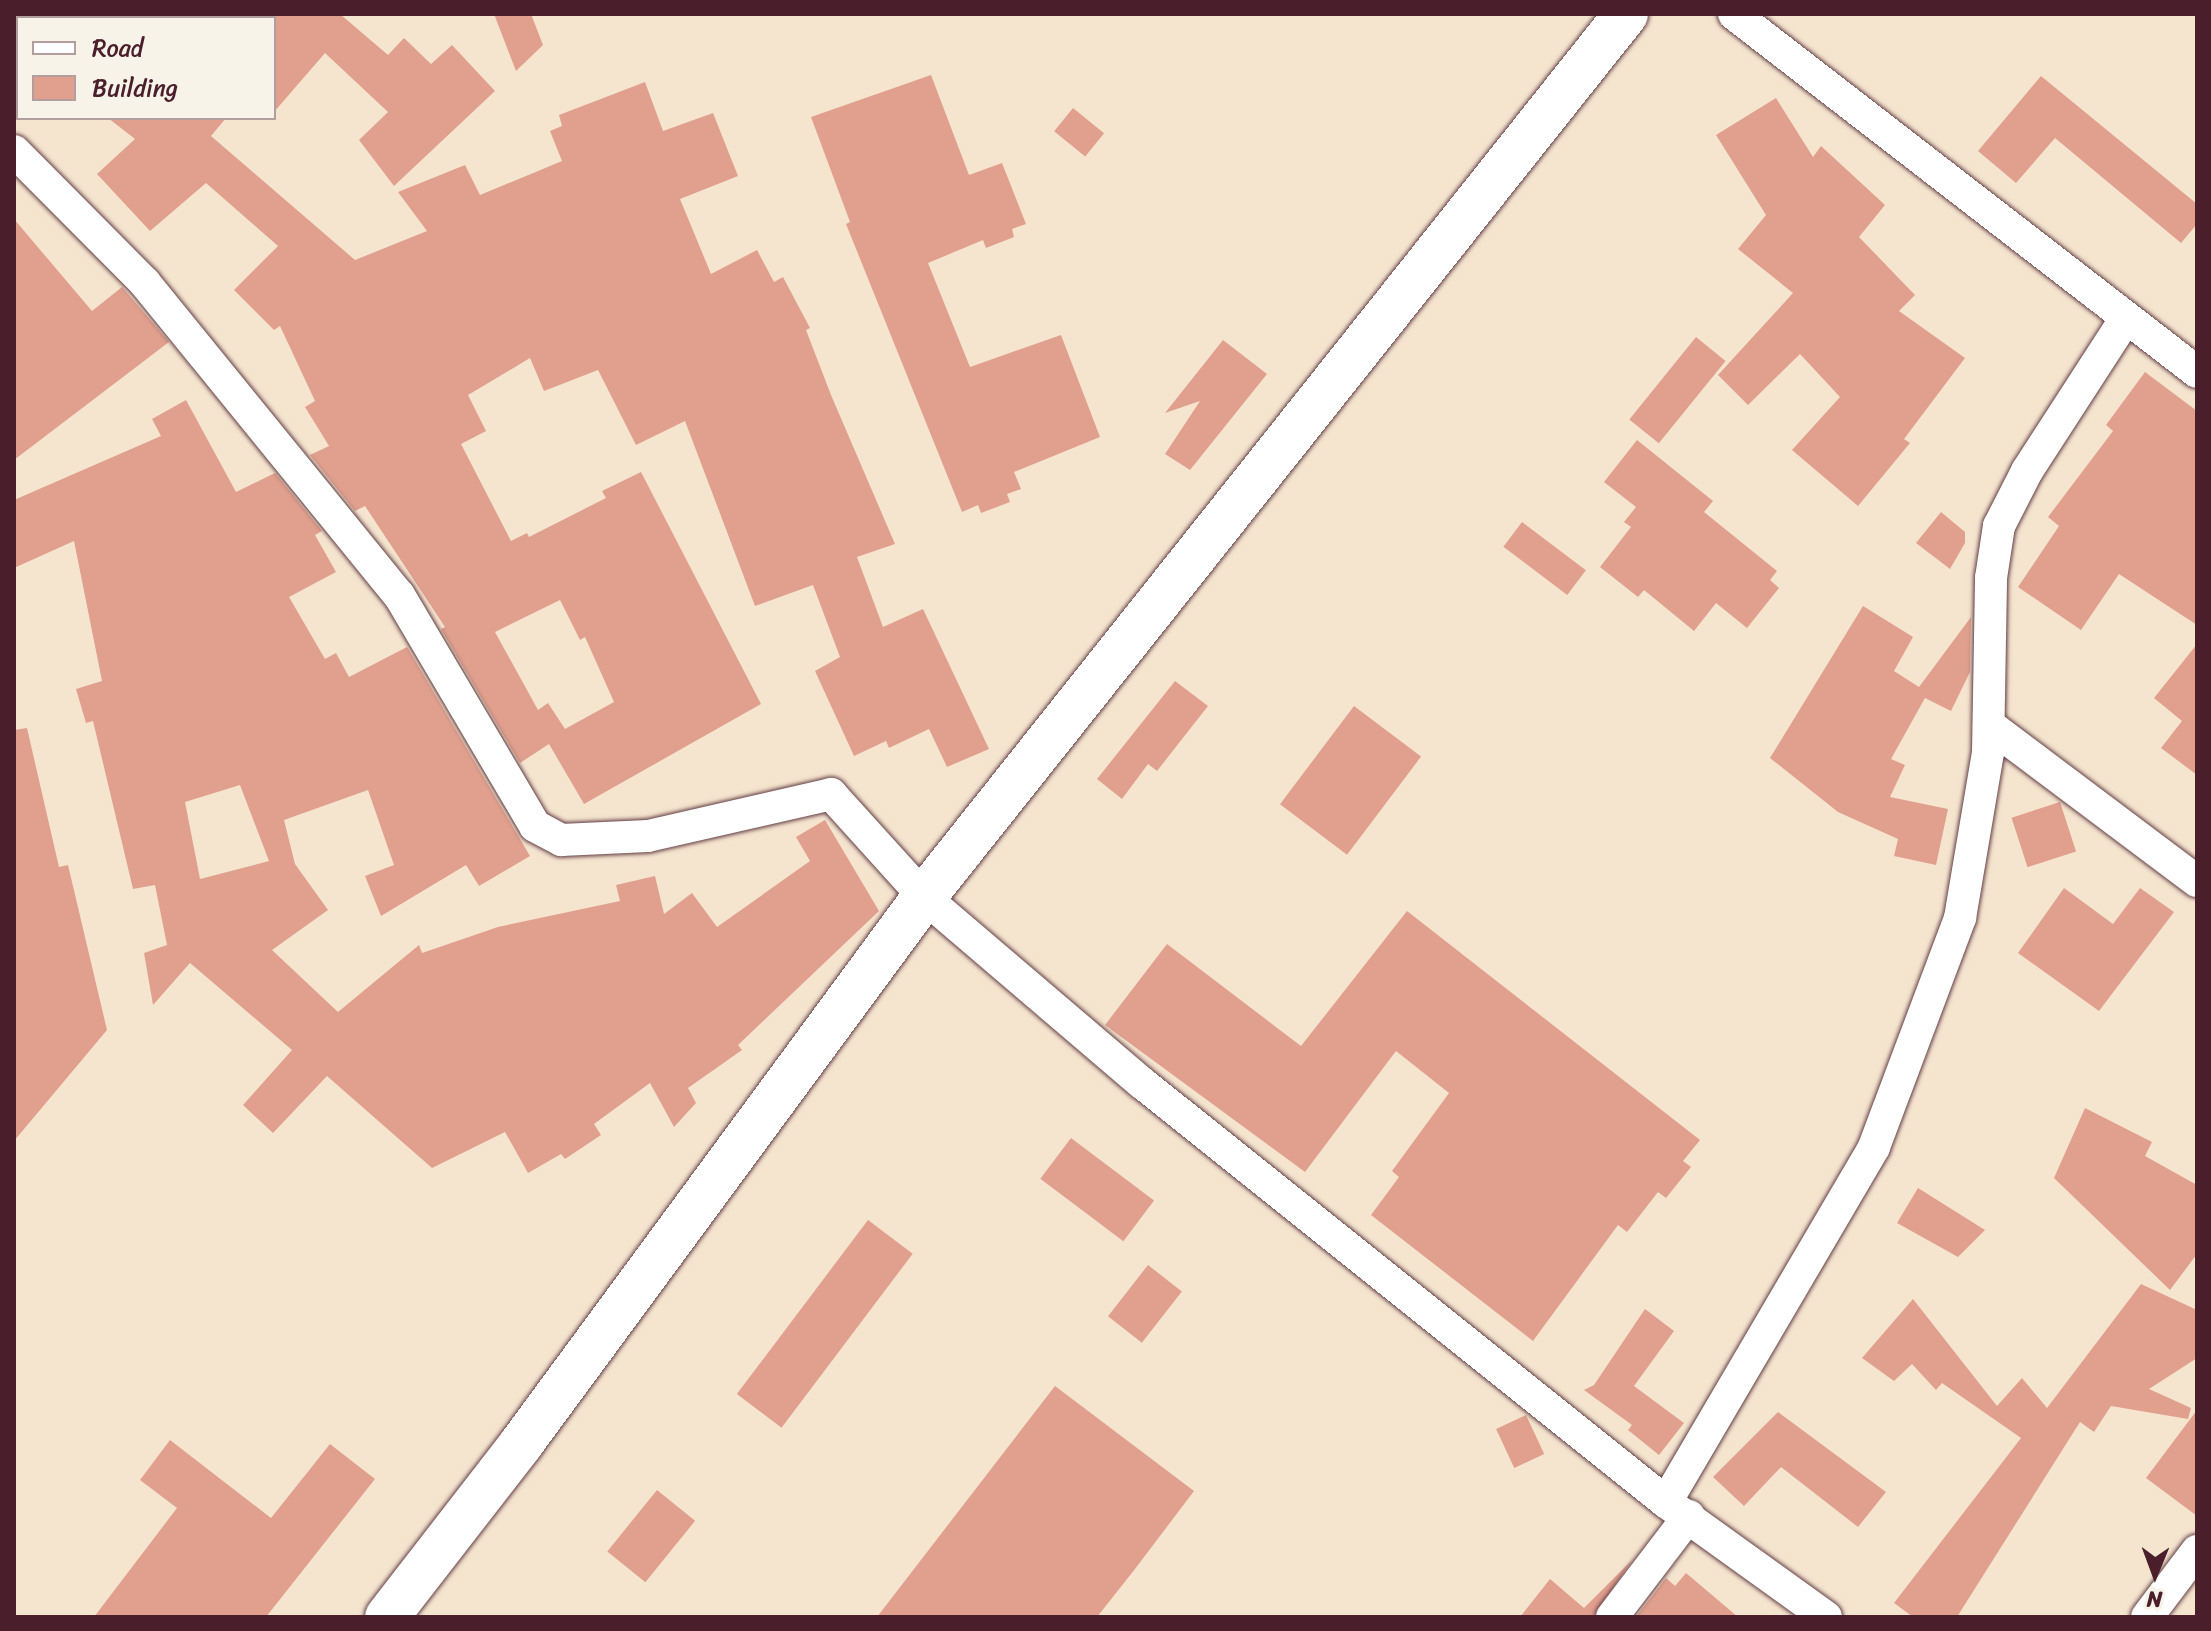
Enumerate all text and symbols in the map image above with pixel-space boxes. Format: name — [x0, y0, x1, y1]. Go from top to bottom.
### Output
legend — [16, 16, 276, 120]
text: Road — [92, 27, 143, 69]
text: Building — [92, 67, 178, 109]
north arrow — [2115, 1535, 2195, 1615]
text: N — [2147, 1580, 2163, 1619]

